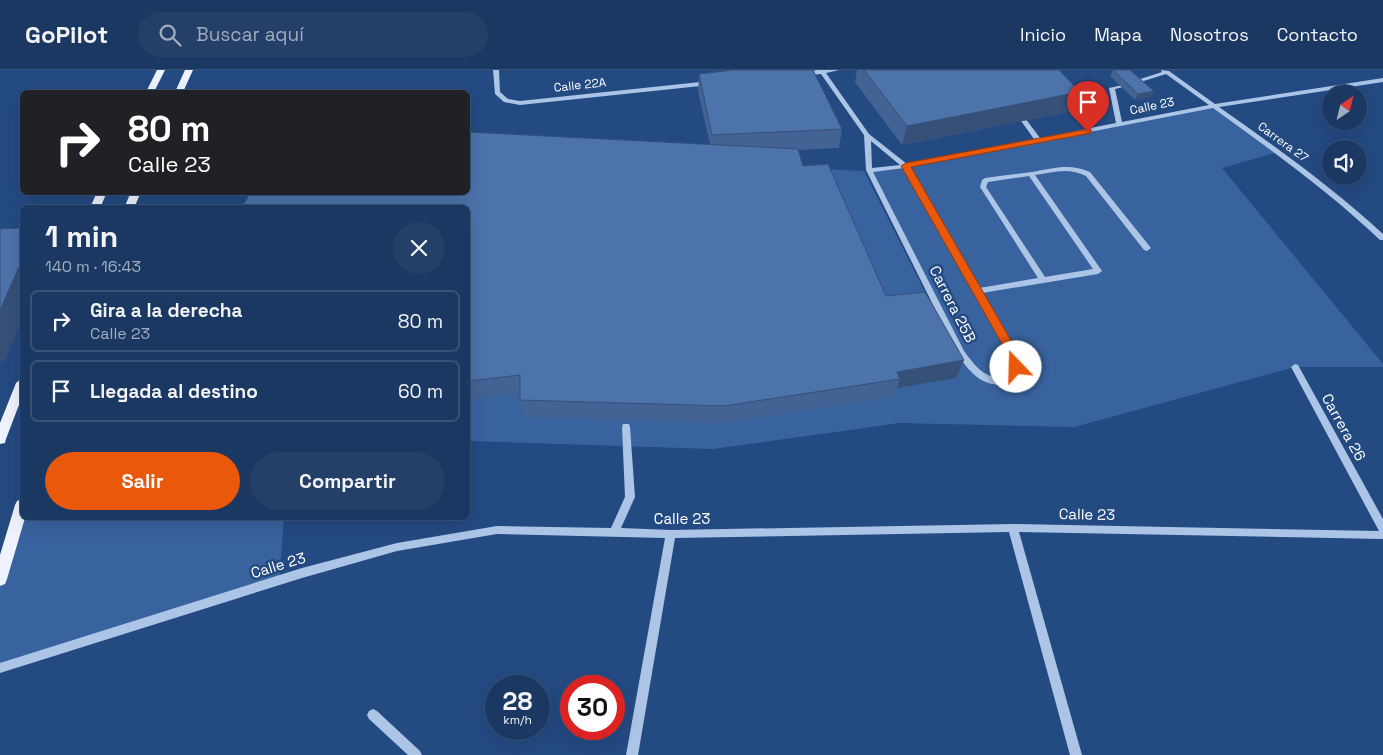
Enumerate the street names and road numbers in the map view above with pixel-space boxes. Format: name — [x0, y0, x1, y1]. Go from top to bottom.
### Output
street label: Calle 22A — [553, 74, 607, 96]
street label: Calle 23 — [1128, 93, 1176, 119]
street label: Carrera 27 — [1255, 118, 1312, 166]
street label: Carrera 25B — [925, 262, 981, 346]
street label: Carrera 26 — [1318, 390, 1370, 464]
street label: Calle 23 — [1059, 504, 1115, 524]
street label: Calle 23 — [654, 509, 710, 528]
street label: Calle 23 — [248, 548, 308, 582]

